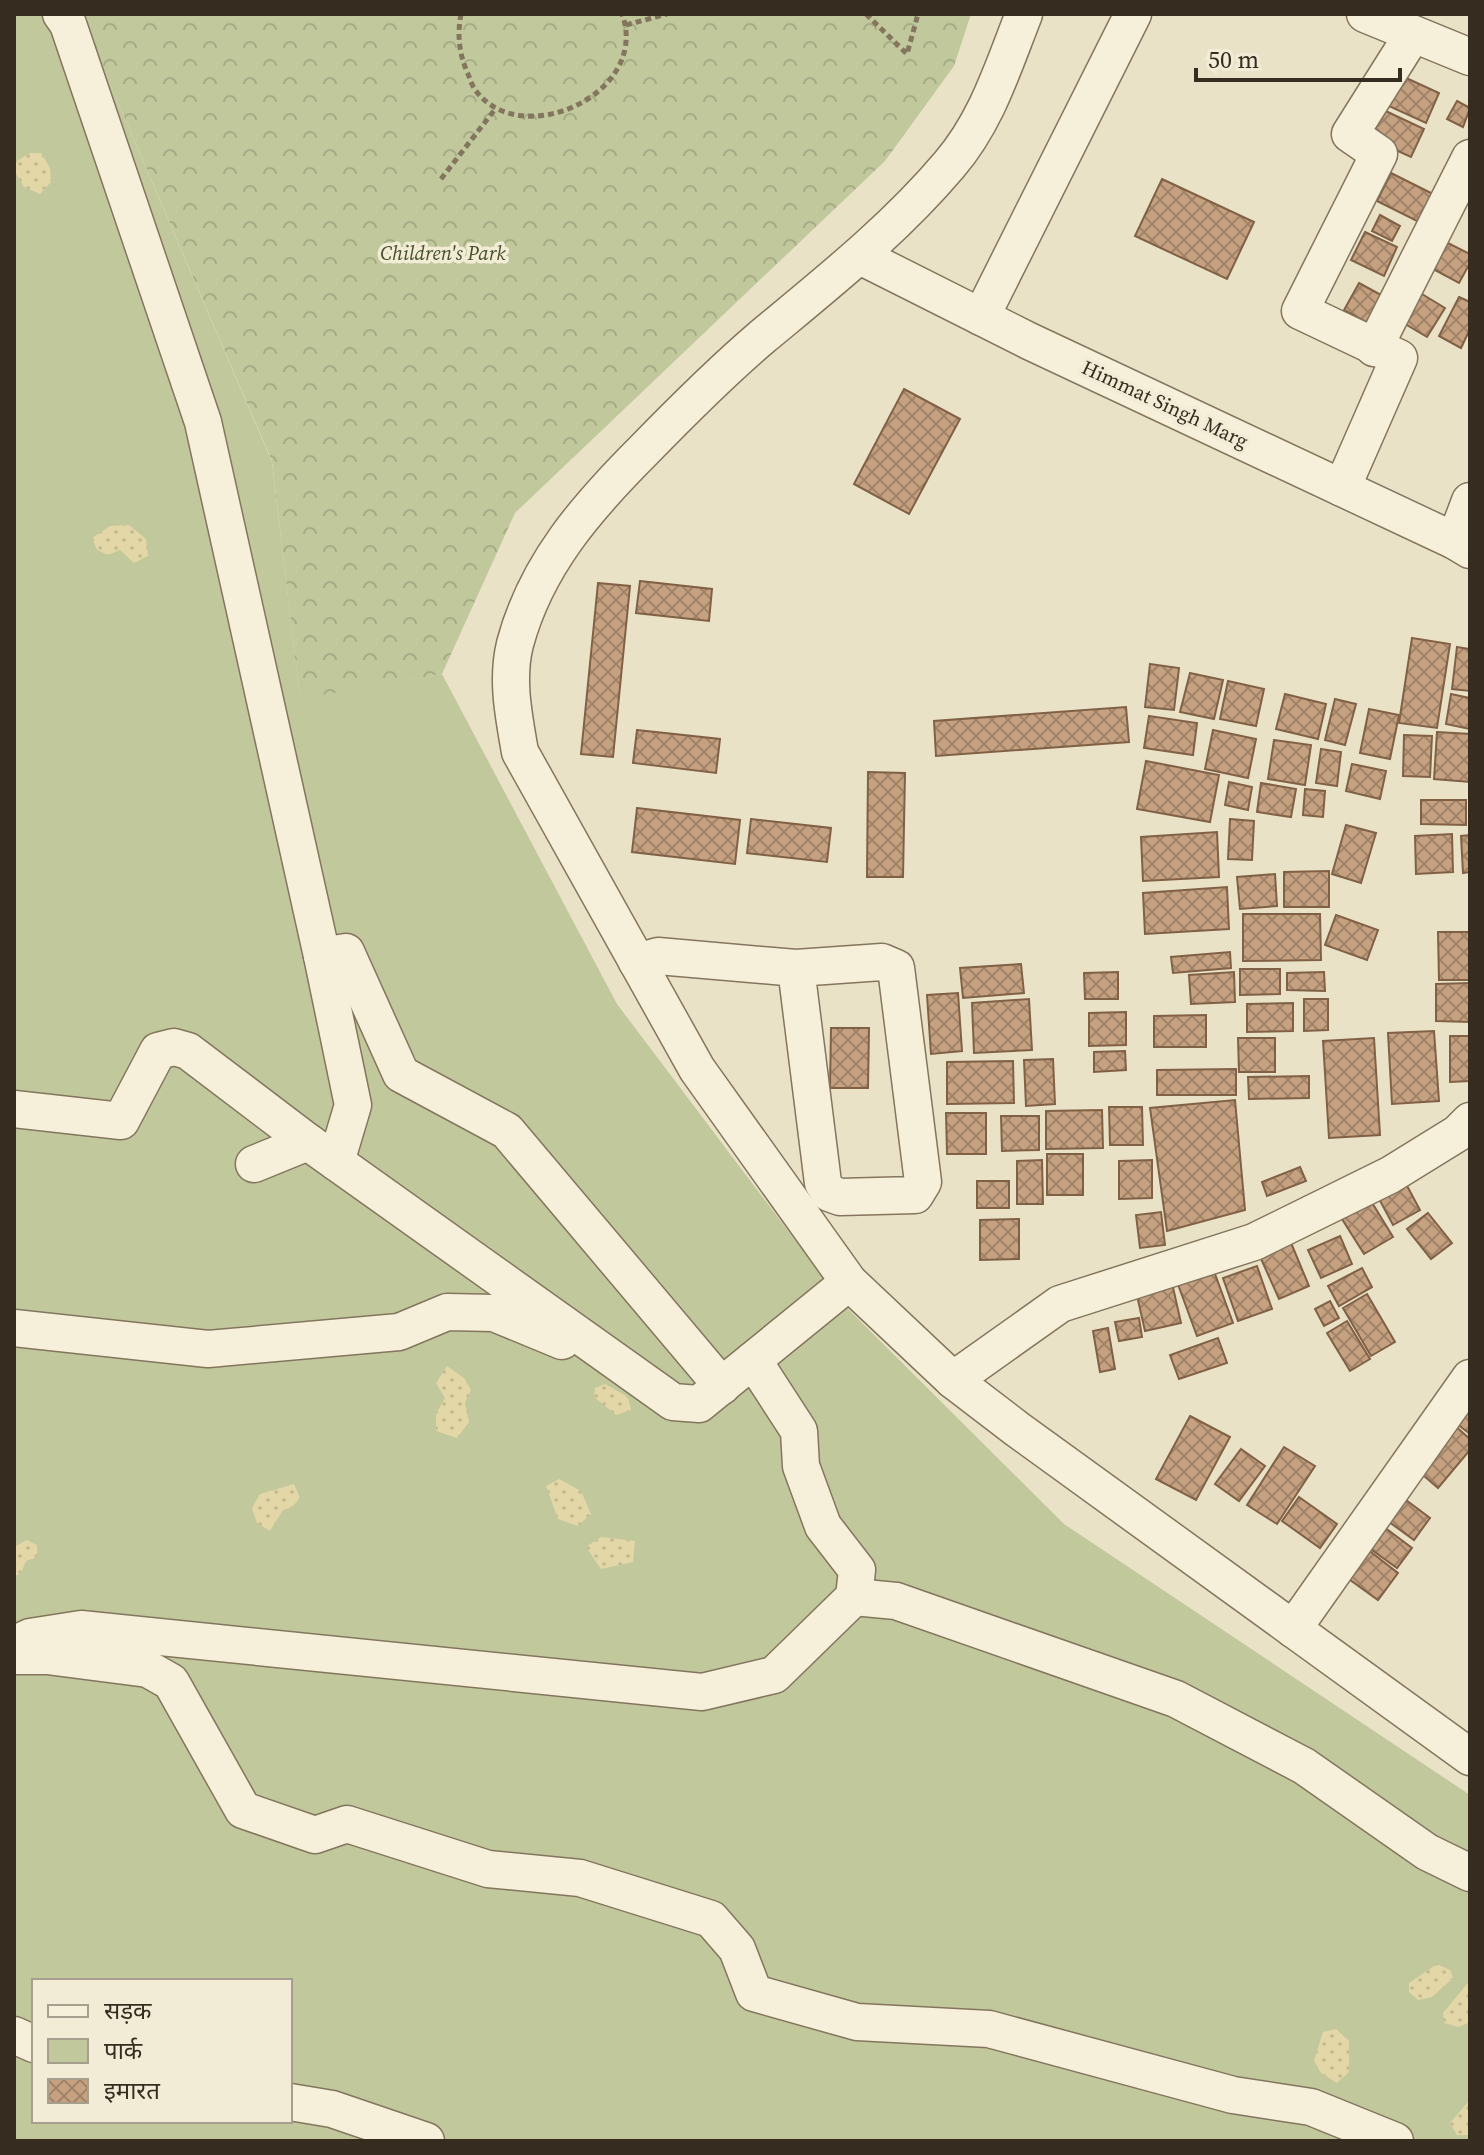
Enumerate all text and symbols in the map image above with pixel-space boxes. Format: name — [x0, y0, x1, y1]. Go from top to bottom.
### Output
scale bar — [1196, 32, 1400, 82]
text: 50 m — [1208, 43, 1259, 76]
park label: Children's Park — [380, 239, 506, 267]
street label: Himmat Singh Marg — [1077, 353, 1253, 455]
legend — [32, 1979, 292, 2123]
text: सड़क — [104, 1994, 152, 2027]
text: पार्क — [104, 2034, 143, 2067]
text: इमारत — [104, 2074, 161, 2107]

